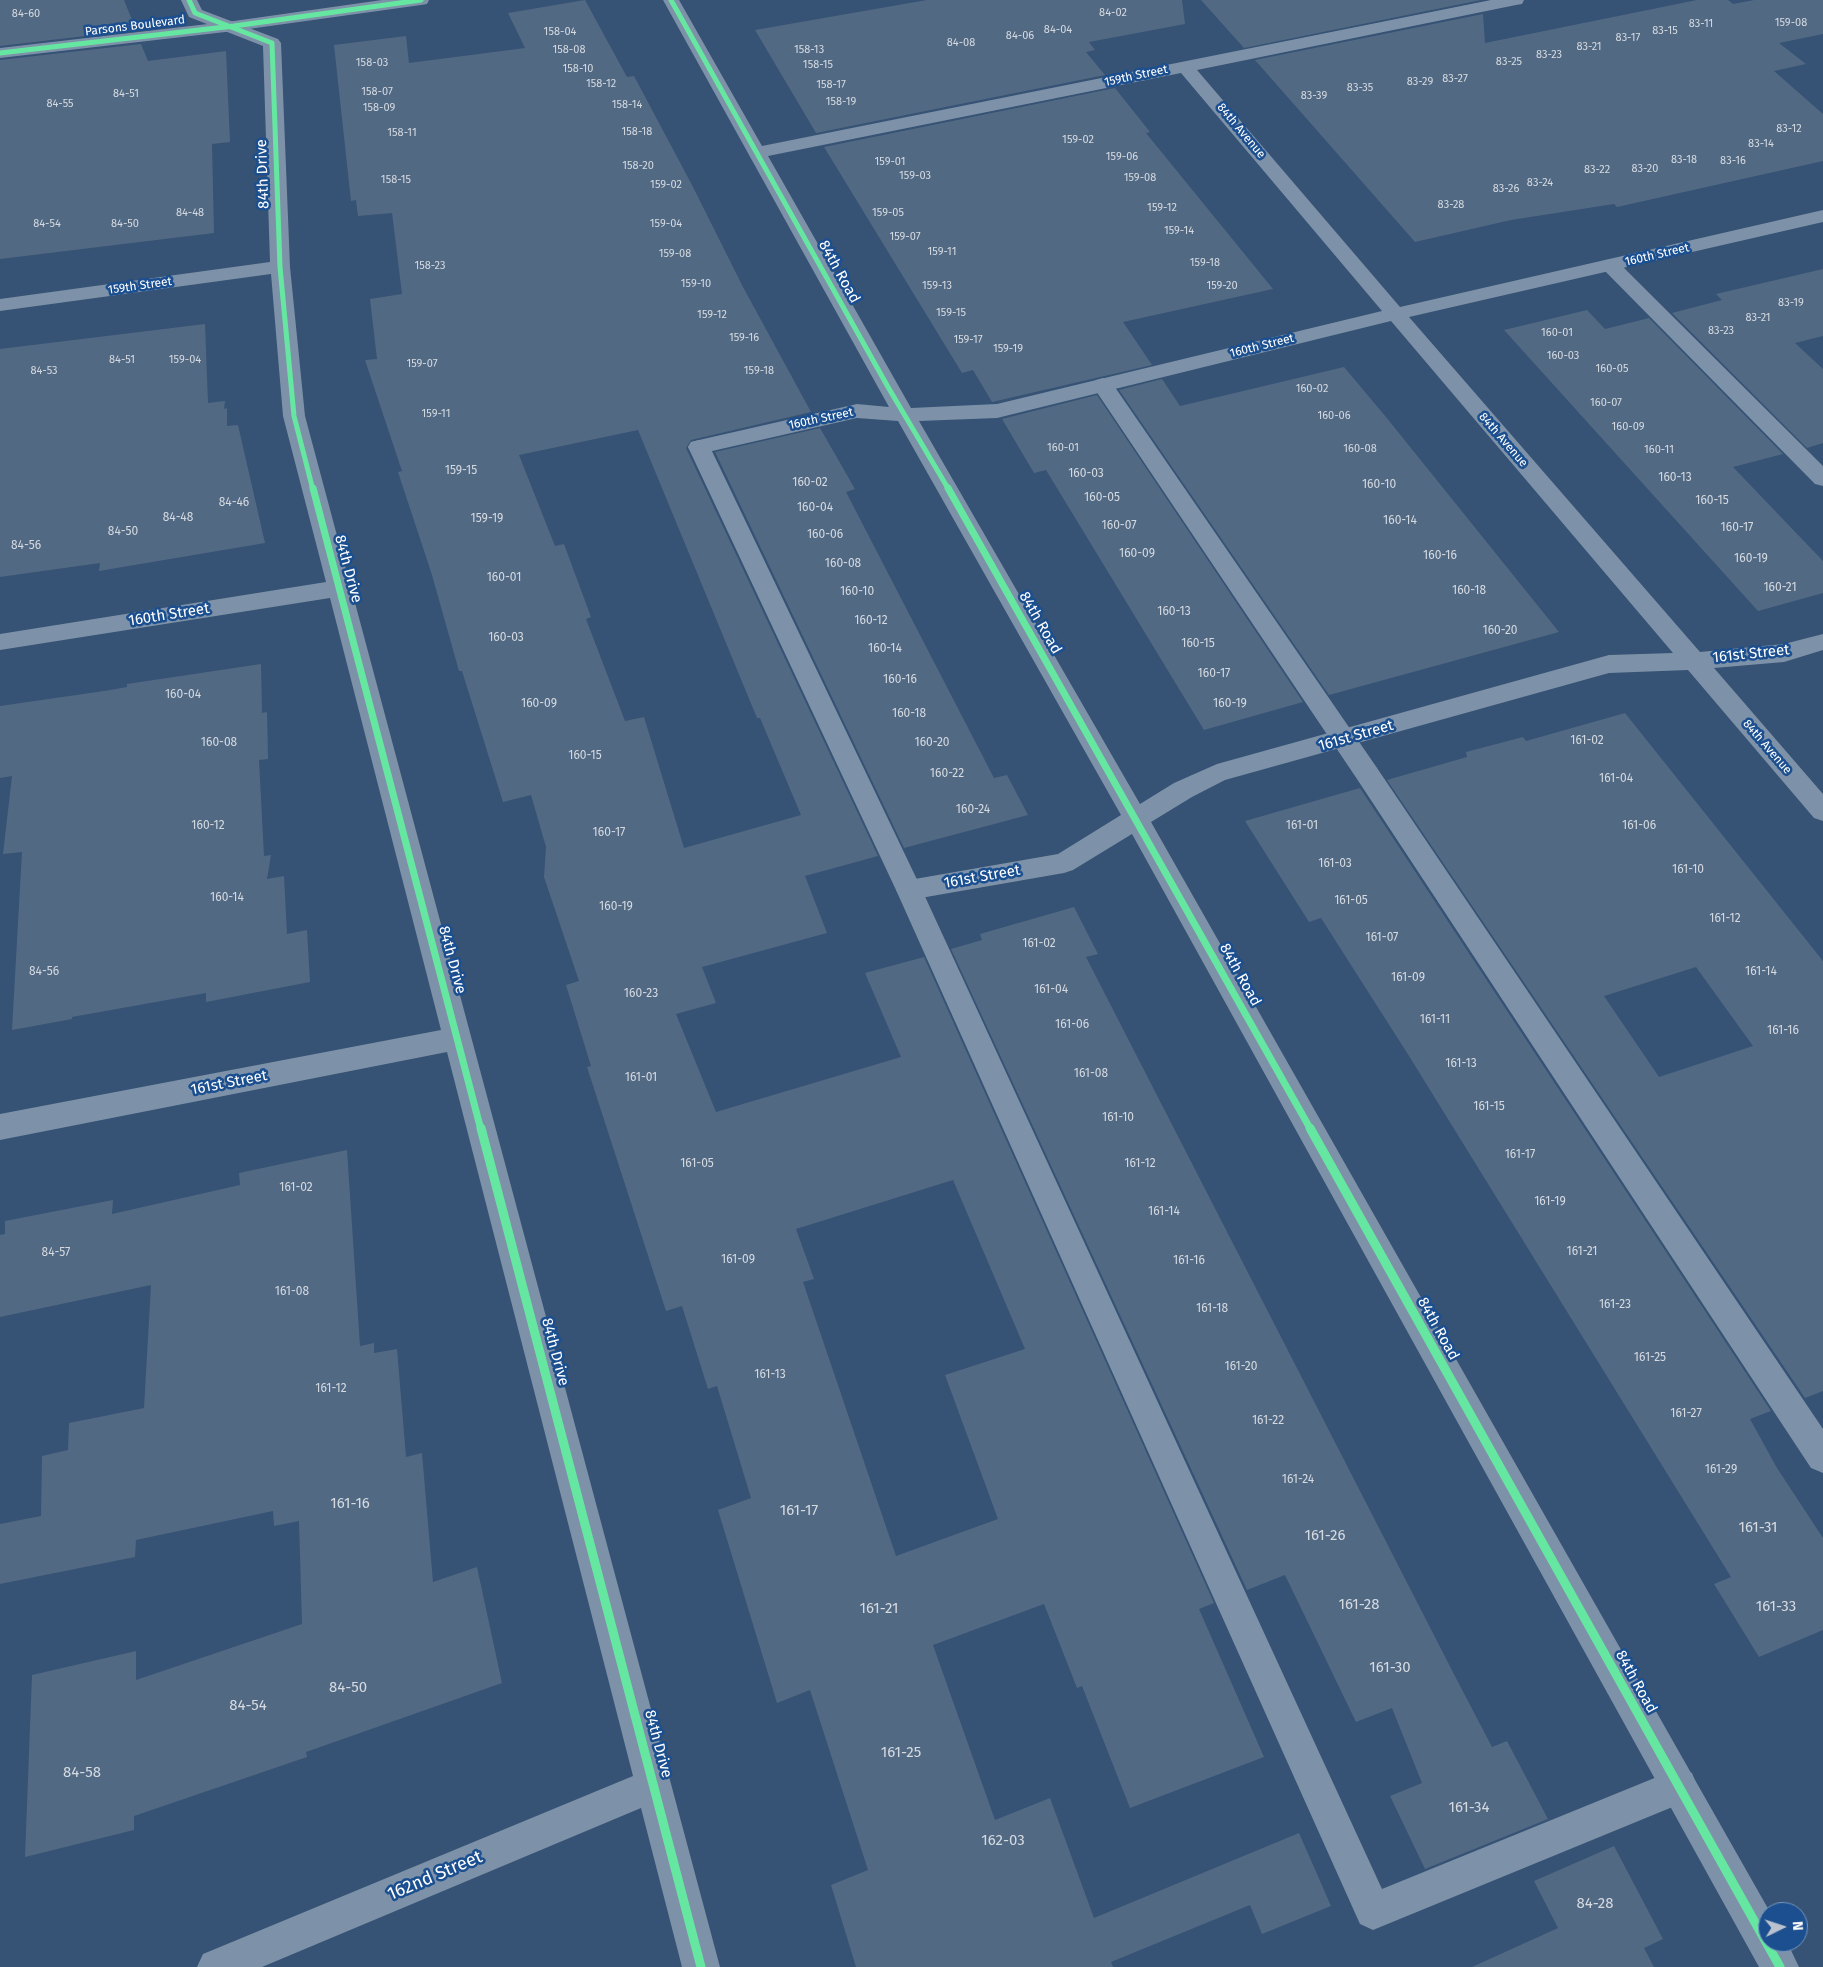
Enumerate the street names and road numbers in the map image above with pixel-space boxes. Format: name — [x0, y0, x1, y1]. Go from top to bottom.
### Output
street label: Parsons Boulevard — [84, 13, 186, 39]
street label: 159th Street — [1103, 62, 1169, 90]
street label: 84th Avenue — [1214, 101, 1268, 161]
street label: 84th Drive — [253, 139, 273, 209]
street label: 84th Road — [814, 237, 864, 307]
street label: 160th Street — [1624, 241, 1690, 269]
street label: 159th Street — [107, 274, 173, 298]
street label: 160th Street — [1229, 331, 1295, 361]
street label: 160th Street — [788, 405, 854, 433]
street label: 84th Avenue — [1475, 410, 1531, 470]
street label: 84th Drive — [330, 533, 366, 605]
street label: 84th Road — [1015, 589, 1065, 657]
street label: 160th Street — [127, 600, 211, 630]
street label: 161st Street — [1712, 641, 1790, 667]
street label: 161st Street — [1316, 717, 1396, 755]
street label: 84th Avenue — [1739, 717, 1795, 777]
street label: 161st Street — [942, 861, 1022, 893]
street label: 84th Drive — [434, 924, 470, 996]
street label: 84th Road — [1215, 940, 1265, 1010]
street label: 161st Street — [189, 1067, 269, 1099]
street label: 84th Road — [1413, 1294, 1463, 1364]
street label: 84th Drive — [537, 1316, 573, 1388]
street label: 84th Road — [1611, 1647, 1661, 1717]
street label: 84th Drive — [640, 1708, 676, 1780]
street label: 162nd Street — [384, 1846, 486, 1906]

